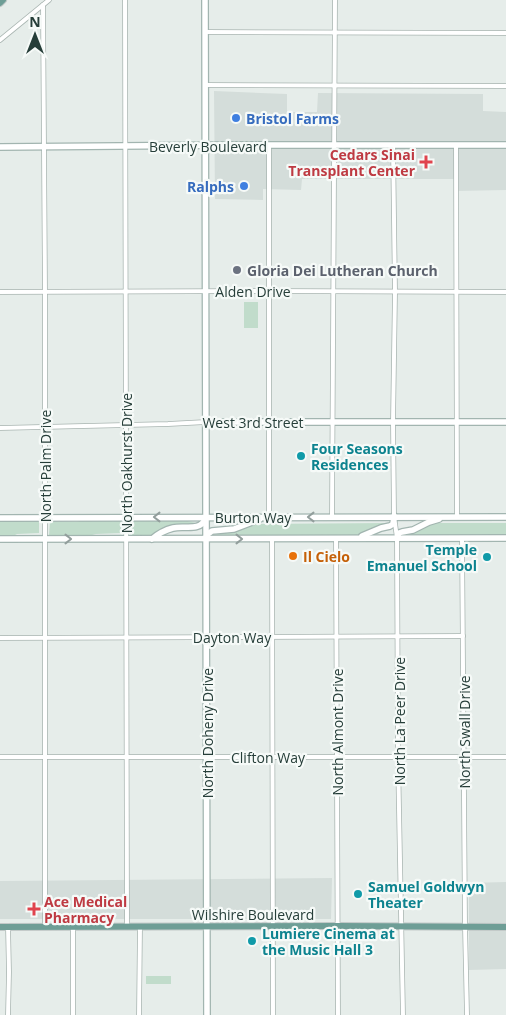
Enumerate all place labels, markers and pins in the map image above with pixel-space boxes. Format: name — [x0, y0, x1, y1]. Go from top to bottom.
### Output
place label: Bristol Farms — [246, 109, 339, 128]
marker: Bristol Farms — [230, 112, 242, 124]
place label: Cedars Sinai Transplant Center — [288, 145, 416, 180]
marker: Cedars Sinai Transplant Center — [419, 155, 433, 169]
place label: Ralphs — [187, 177, 234, 196]
marker: Ralphs — [238, 180, 250, 192]
place label: Gloria Dei Lutheran Church — [247, 261, 438, 280]
marker: Gloria Dei Lutheran Church — [231, 264, 243, 276]
place label: Four Seasons Residences — [311, 439, 403, 474]
marker: Four Seasons Residences — [295, 450, 307, 462]
place label: Temple Emanuel School — [367, 540, 477, 575]
place label: Il Cielo — [303, 547, 350, 566]
marker: Il Cielo — [287, 550, 299, 562]
marker: Temple Emanuel School — [481, 551, 493, 563]
place label: Samuel Goldwyn Theater — [368, 877, 484, 912]
marker: Samuel Goldwyn Theater — [352, 888, 364, 900]
place label: Ace Medical Pharmacy — [44, 892, 127, 927]
marker: Ace Medical Pharmacy — [28, 903, 40, 915]
place label: Lumiere Cinema at the Music Hall 3 — [262, 924, 395, 959]
marker: Lumiere Cinema at the Music Hall 3 — [246, 935, 258, 947]

